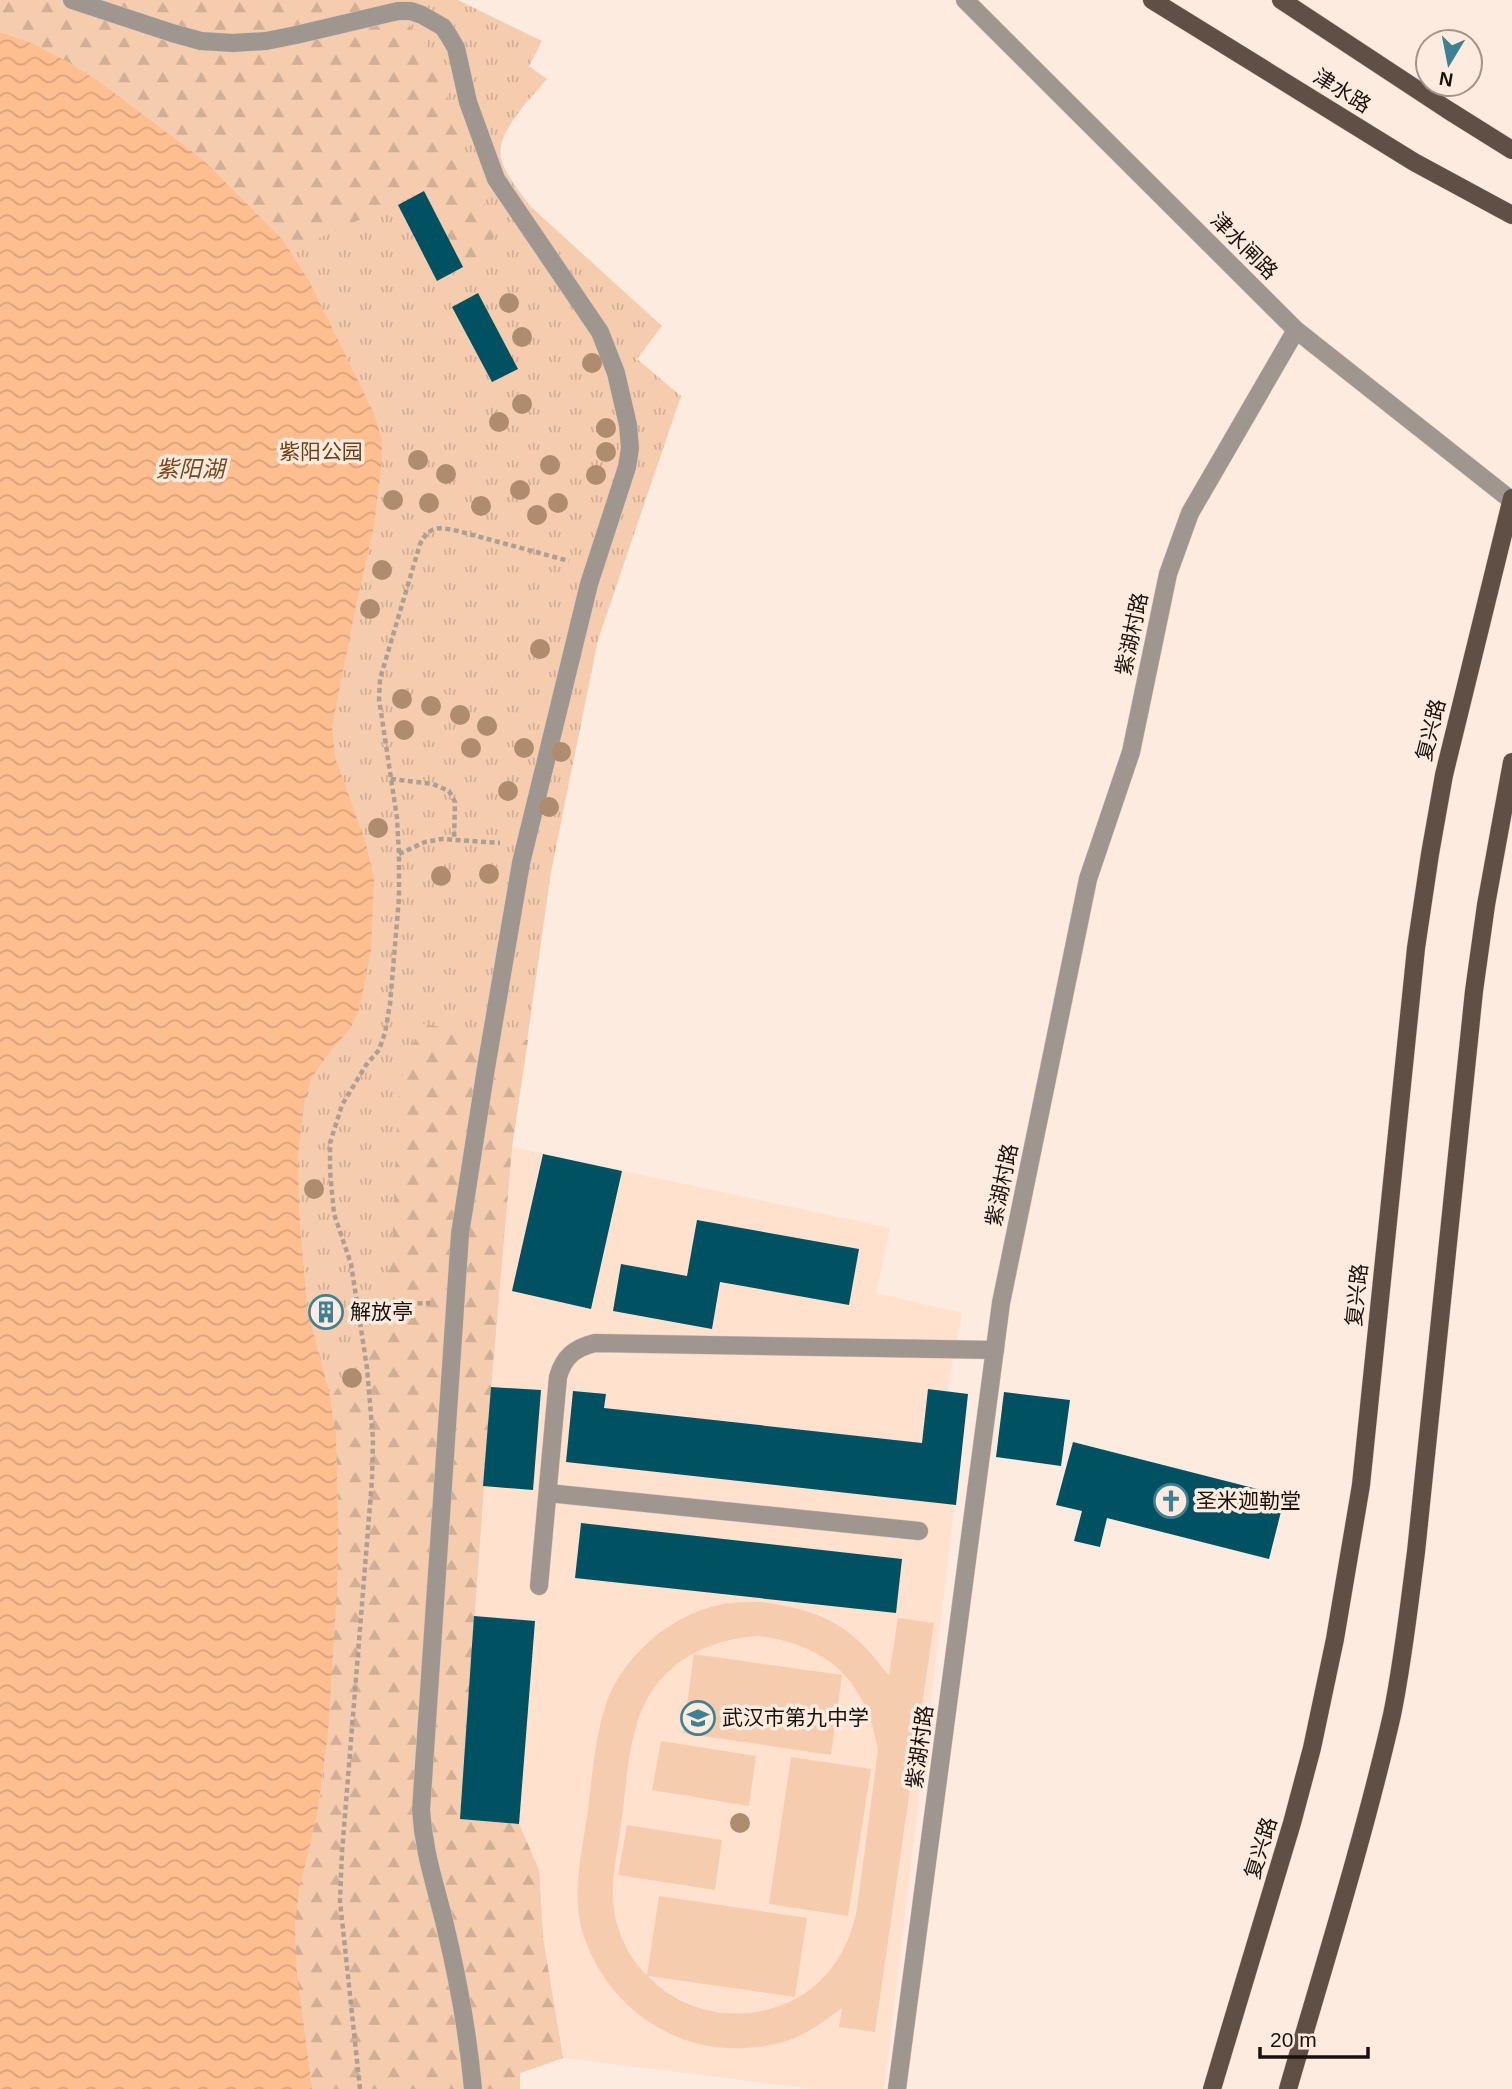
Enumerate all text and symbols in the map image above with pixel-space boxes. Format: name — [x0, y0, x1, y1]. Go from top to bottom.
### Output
north arrow — [1414, 28, 1484, 98]
street label: 津水路 — [1309, 64, 1375, 117]
text: N — [1438, 68, 1455, 91]
street label: 津水闸路 — [1207, 208, 1282, 283]
park label: 紫阳公园 — [279, 440, 363, 463]
water label: 紫阳湖 — [156, 456, 228, 482]
street label: 紫湖村路 — [1112, 590, 1151, 677]
street label: 复兴路 — [1412, 697, 1449, 763]
street label: 紫湖村路 — [982, 1141, 1021, 1228]
street label: 复兴路 — [1342, 1262, 1371, 1327]
building icon: 解放亭 — [307, 1293, 345, 1331]
place label: 解放亭 — [350, 1300, 413, 1323]
church icon: 圣米迦勒堂 — [1152, 1482, 1190, 1520]
place label: 圣米迦勒堂 — [1196, 1489, 1301, 1512]
school or university icon: 武汉市第九中学 — [679, 1699, 717, 1737]
street label: 紫湖村路 — [902, 1704, 937, 1790]
place label: 武汉市第九中学 — [722, 1706, 869, 1729]
street label: 复兴路 — [1240, 1814, 1281, 1881]
scale bar — [1260, 2016, 1368, 2060]
text: 20 m — [1270, 2028, 1317, 2051]

